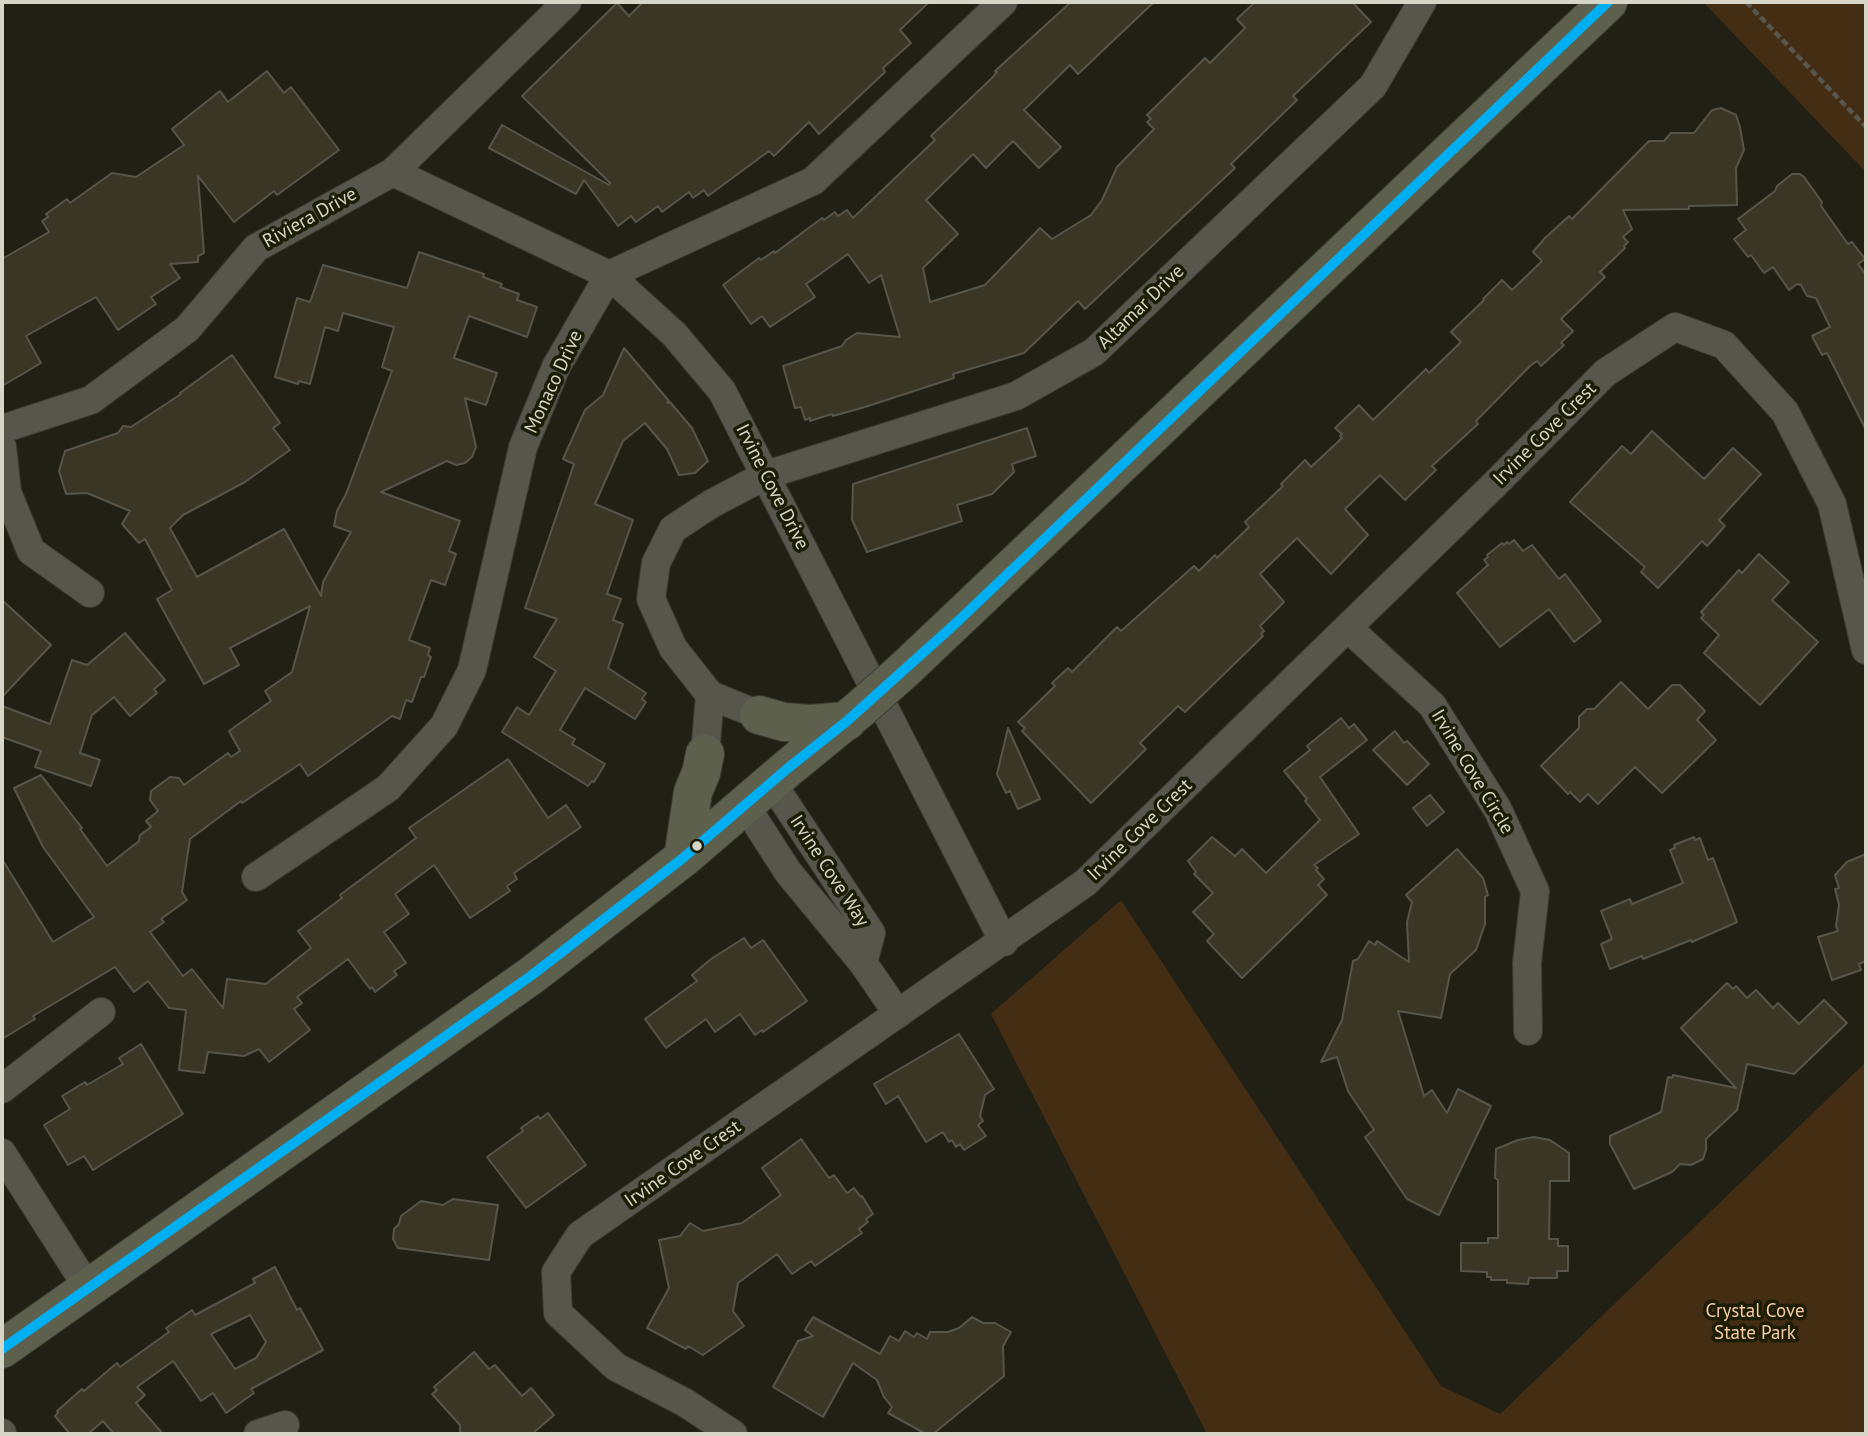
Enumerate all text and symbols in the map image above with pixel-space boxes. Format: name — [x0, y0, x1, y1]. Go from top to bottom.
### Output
street label: Riviera Drive — [259, 183, 361, 253]
street label: Altamar Drive — [1093, 260, 1189, 354]
street label: Monaco Drive — [520, 327, 588, 437]
street label: Irvine Cove Crest — [1489, 378, 1601, 490]
street label: Irvine Cove Drive — [731, 420, 813, 554]
street label: Irvine Cove Circle — [1426, 706, 1518, 838]
street label: Irvine Cove Crest — [1083, 774, 1197, 886]
street label: Irvine Cove Way — [784, 811, 874, 931]
unlabelled marker — [690, 839, 704, 853]
street label: Irvine Cove Crest — [621, 1116, 745, 1212]
park label: Crystal Cove State Park — [1705, 1301, 1805, 1345]

